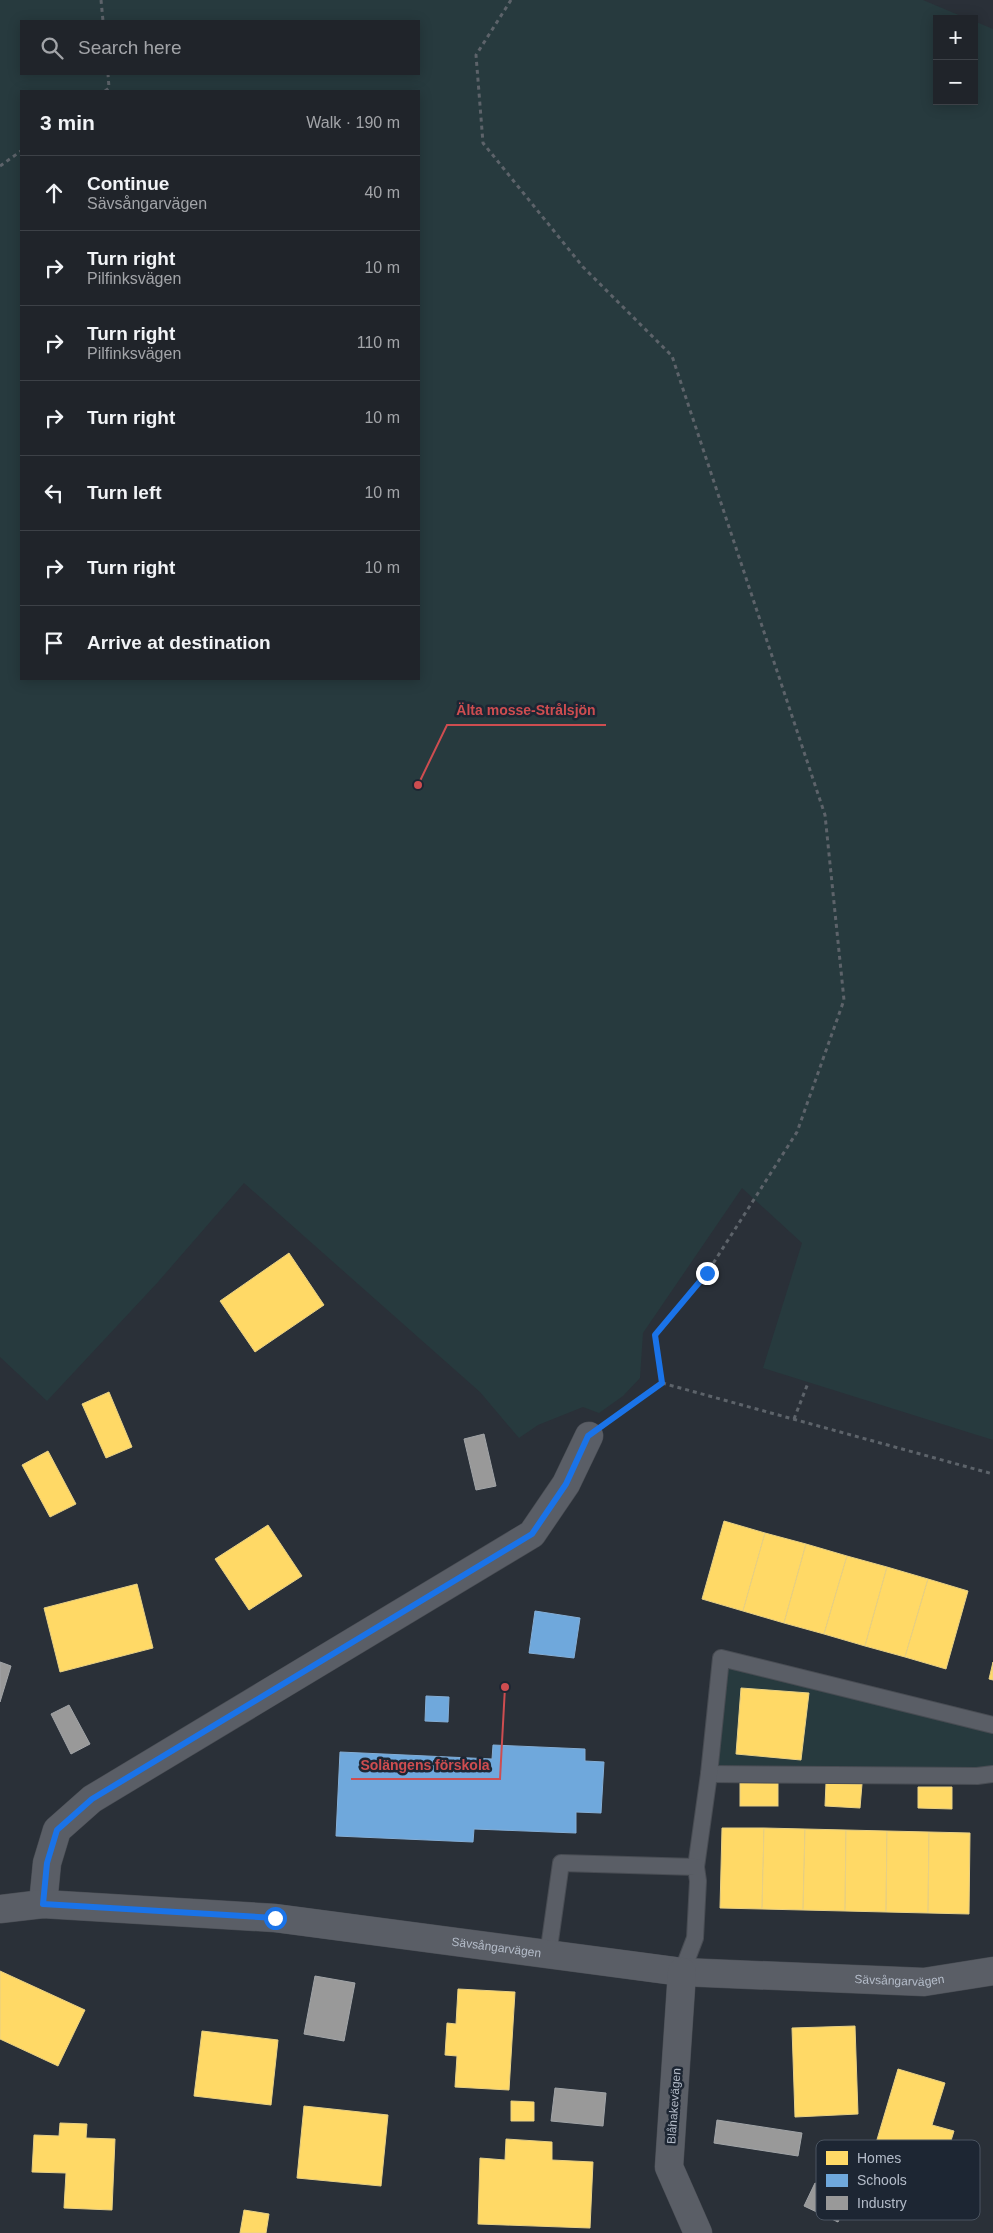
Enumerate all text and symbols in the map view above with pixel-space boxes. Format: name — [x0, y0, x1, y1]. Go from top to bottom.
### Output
map controls — [933, 15, 978, 105]
button: + — [933, 15, 978, 60]
search box — [20, 20, 420, 75]
icon: search — [38, 34, 66, 62]
text: Search here — [78, 37, 182, 58]
button: − — [933, 60, 978, 105]
text: 3 min — [40, 111, 95, 134]
text: Walk · 190 m — [306, 114, 400, 131]
text: Continue — [87, 173, 169, 194]
icon: ahead — [40, 179, 68, 207]
text: 40 m — [364, 184, 400, 201]
text: Sävsångarvägen — [87, 195, 207, 212]
text: Turn right — [87, 248, 175, 269]
icon: right — [40, 254, 68, 282]
text: 10 m — [364, 259, 400, 276]
text: Pilfinksvägen — [87, 270, 181, 287]
text: Turn right — [87, 323, 175, 344]
icon: right — [40, 329, 68, 357]
text: 110 m — [357, 334, 400, 351]
text: Pilfinksvägen — [87, 345, 181, 362]
icon: right — [40, 404, 68, 432]
text: Turn right — [87, 407, 175, 428]
text: 10 m — [364, 409, 400, 426]
icon: left — [40, 479, 68, 507]
text: Turn left — [87, 482, 162, 503]
text: 10 m — [364, 484, 400, 501]
icon: right — [40, 554, 68, 582]
text: Turn right — [87, 557, 175, 578]
text: 10 m — [364, 559, 400, 576]
icon: arrive — [40, 629, 68, 657]
text: Arrive at destination — [87, 632, 271, 653]
callout: Älta mosse-Strålsjön — [447, 696, 606, 725]
text: Älta mosse-Strålsjön — [456, 702, 596, 718]
route end — [696, 1262, 719, 1285]
callout: Solängens förskola — [351, 1750, 500, 1779]
text: Solängens förskola — [360, 1757, 490, 1773]
route start — [264, 1907, 287, 1930]
street label: Sävsångarvägen — [451, 1934, 542, 1960]
street label: Sävsångarvägen — [854, 1972, 945, 1989]
street label: Blåhakevägen — [664, 2068, 684, 2144]
legend — [816, 2140, 980, 2220]
text: Homes — [857, 2150, 901, 2166]
text: Schools — [857, 2172, 907, 2188]
text: Industry — [857, 2195, 907, 2211]

